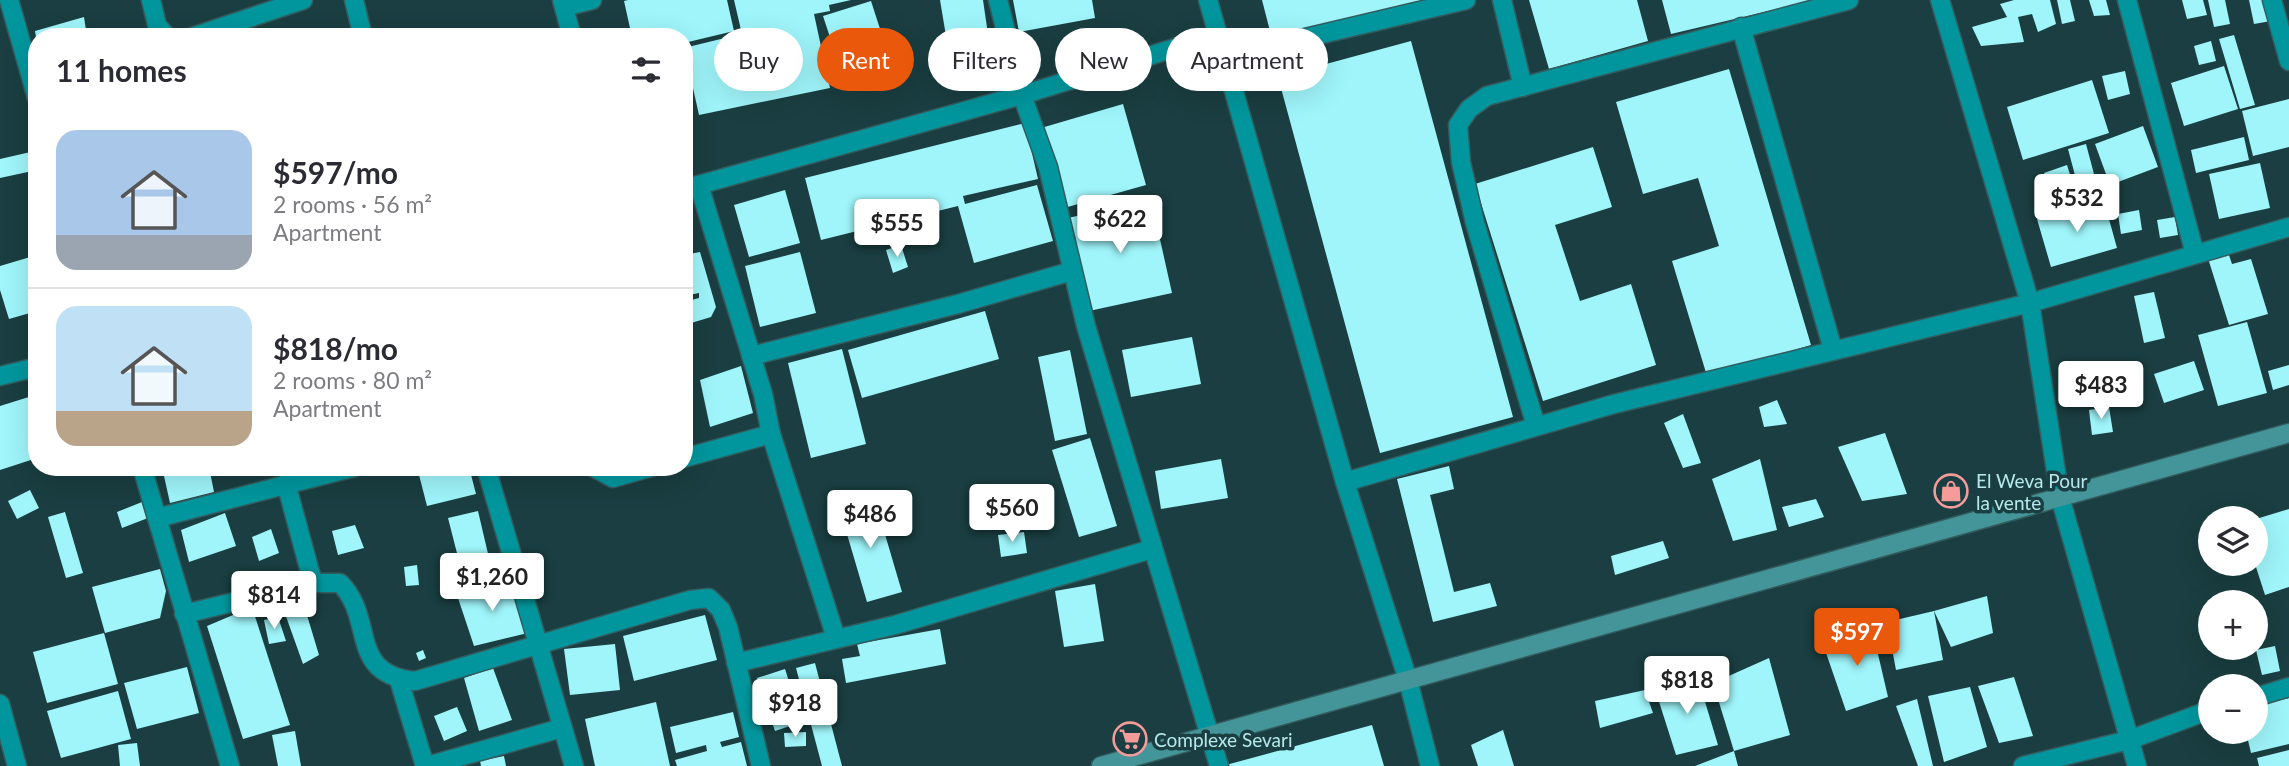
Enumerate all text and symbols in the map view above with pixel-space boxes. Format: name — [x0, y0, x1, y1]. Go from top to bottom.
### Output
chip: Buy — [714, 28, 803, 91]
chip: Rent — [817, 28, 914, 91]
chip: Filters — [928, 28, 1041, 91]
chip: New — [1055, 28, 1152, 91]
chip: Apartment — [1166, 28, 1328, 91]
icon: filters — [627, 51, 665, 89]
text: 11 homes — [56, 52, 187, 88]
text: $597/mo — [273, 154, 398, 190]
icon: home — [112, 158, 196, 242]
pin: $532 — [2036, 174, 2118, 234]
text: $532 — [2050, 183, 2104, 211]
text: 2 rooms · 56 m² — [273, 190, 432, 218]
pin: $622 — [1079, 196, 1161, 255]
pin: $555 — [856, 200, 938, 259]
text: $622 — [1093, 204, 1147, 232]
text: $555 — [870, 208, 924, 236]
text: Apartment — [273, 218, 381, 246]
text: $818/mo — [273, 330, 398, 366]
icon: home — [112, 334, 196, 418]
pin: $483 — [2060, 362, 2142, 421]
text: 2 rooms · 80 m² — [273, 366, 432, 394]
text: $483 — [2074, 370, 2128, 398]
text: Apartment — [273, 394, 381, 422]
place label: El Weva Pour la vente — [1976, 469, 2088, 514]
shop icon: El Weva Pour la vente — [1932, 472, 1970, 510]
pin: $560 — [971, 484, 1053, 544]
pin: $486 — [829, 490, 911, 550]
text: $560 — [985, 493, 1039, 521]
text: $486 — [843, 499, 897, 527]
map controls — [2198, 506, 2268, 744]
button: layers — [2198, 506, 2268, 576]
pin: $1,260 — [435, 554, 549, 613]
text: $1,260 — [456, 562, 528, 590]
pin: $814 — [233, 572, 315, 631]
text: $814 — [247, 580, 301, 608]
button: + — [2198, 590, 2268, 660]
pin: $597 — [1816, 608, 1898, 668]
text: $597 — [1830, 617, 1884, 645]
pin: $818 — [1646, 656, 1728, 716]
text: $818 — [1660, 665, 1714, 693]
button: − — [2198, 674, 2268, 744]
pin: $918 — [754, 680, 836, 739]
text: $918 — [768, 688, 822, 716]
supermarket icon: Complexe Sevari — [1111, 720, 1149, 758]
place label: Complexe Sevari — [1154, 728, 1292, 751]

